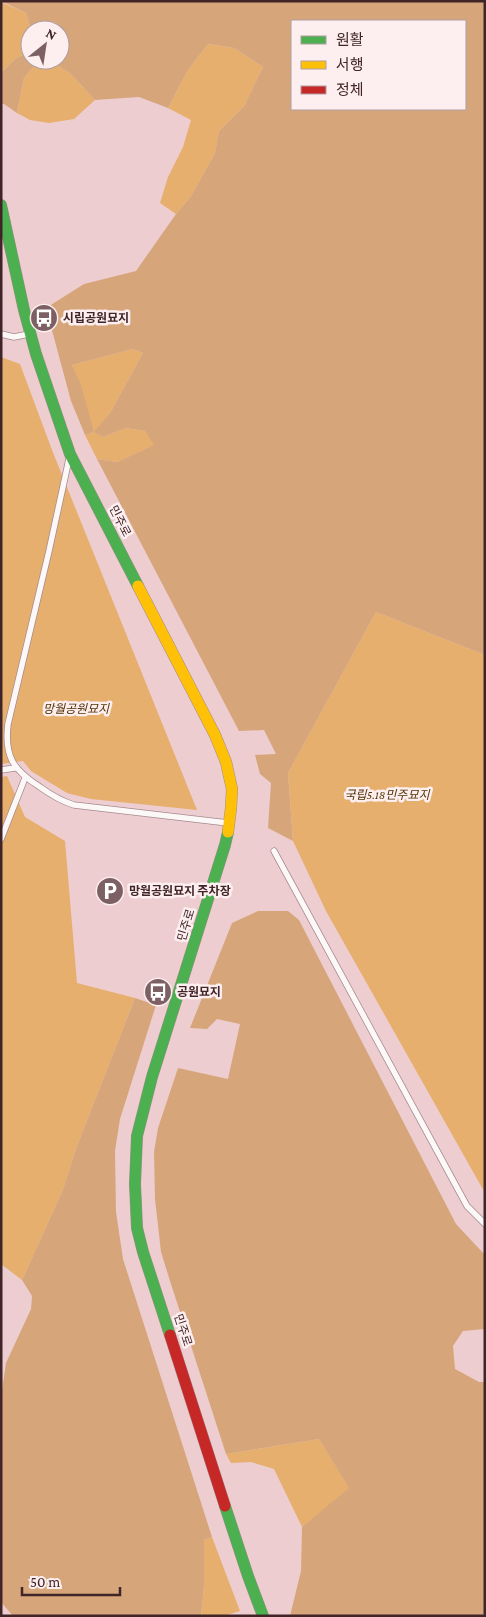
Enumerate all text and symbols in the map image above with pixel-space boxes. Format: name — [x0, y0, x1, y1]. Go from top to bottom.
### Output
north arrow — [20, 20, 70, 70]
legend — [291, 20, 466, 110]
text: N — [43, 24, 60, 43]
text: 원활 — [336, 32, 364, 48]
text: 서행 — [336, 57, 364, 73]
text: 정체 — [336, 82, 364, 98]
bus stop icon: 시립공원묘지 — [29, 303, 59, 333]
place label: 시립공원묘지 — [63, 311, 129, 325]
street label: 민주로 — [106, 503, 134, 539]
park label: 망월공원묘지 — [43, 702, 110, 716]
park label: 국립5.18민주묘지 — [345, 788, 430, 802]
parking icon: 망월공원묘지 주차장 — [95, 876, 125, 906]
place label: 망월공원묘지 주차장 — [129, 884, 231, 898]
street label: 민주로 — [174, 907, 198, 943]
bus stop icon: 공원묘지 — [143, 977, 173, 1007]
place label: 공원묘지 — [177, 985, 221, 999]
street label: 민주로 — [171, 1312, 195, 1348]
scale bar — [22, 1564, 120, 1596]
text: 50 m — [30, 1574, 60, 1590]

